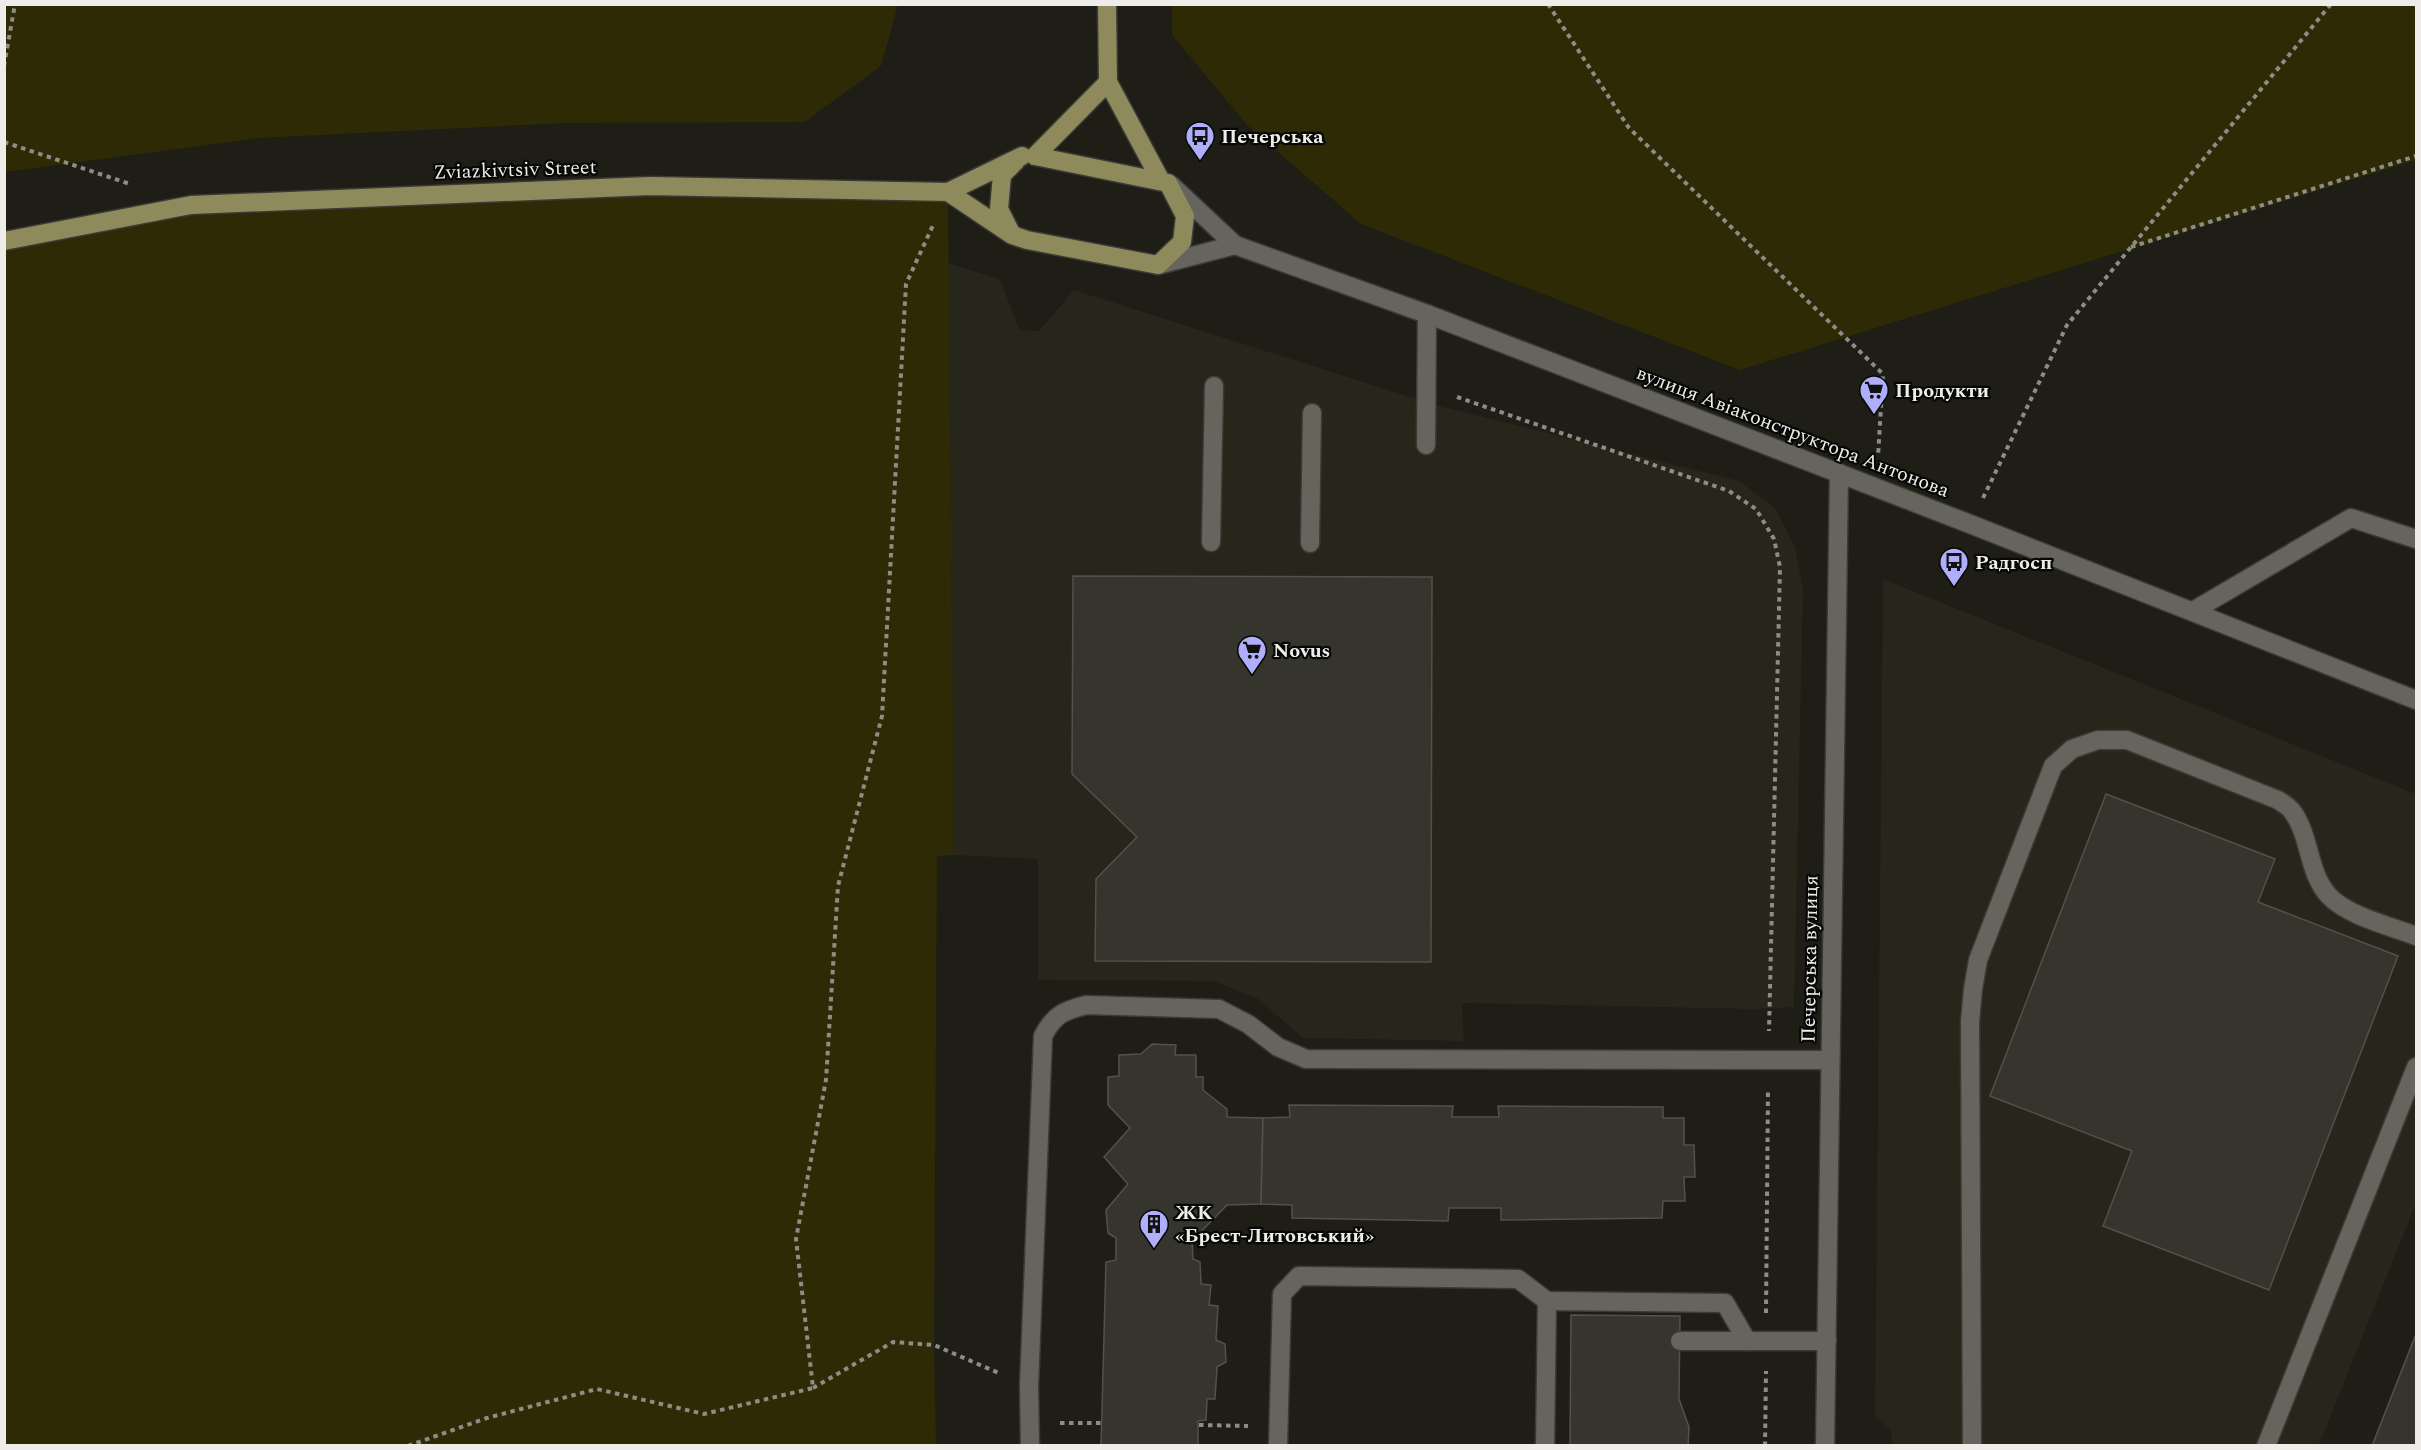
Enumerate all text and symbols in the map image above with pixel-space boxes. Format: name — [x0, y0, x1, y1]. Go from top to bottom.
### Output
bus stop icon: Печерська — [1184, 120, 1216, 162]
place label: Печерська — [1221, 122, 1324, 152]
street label: Zviazkivtsiv Street — [433, 152, 597, 188]
street label: вулиця Авіаконструктора Антонова — [1632, 358, 1954, 506]
supermarket icon: Продукти — [1858, 374, 1890, 416]
place label: Продукти — [1895, 376, 1990, 406]
bus stop icon: Радгосп — [1938, 546, 1970, 588]
place label: Радгосп — [1975, 548, 2052, 578]
supermarket icon: Novus — [1236, 634, 1268, 676]
place label: Novus — [1273, 636, 1330, 666]
street label: Печерська вулиця — [1794, 875, 1826, 1043]
place label: ЖК «Брест-Литовський» — [1175, 1198, 1374, 1251]
building icon: ЖК «Брест-Литовський» — [1138, 1208, 1170, 1250]

